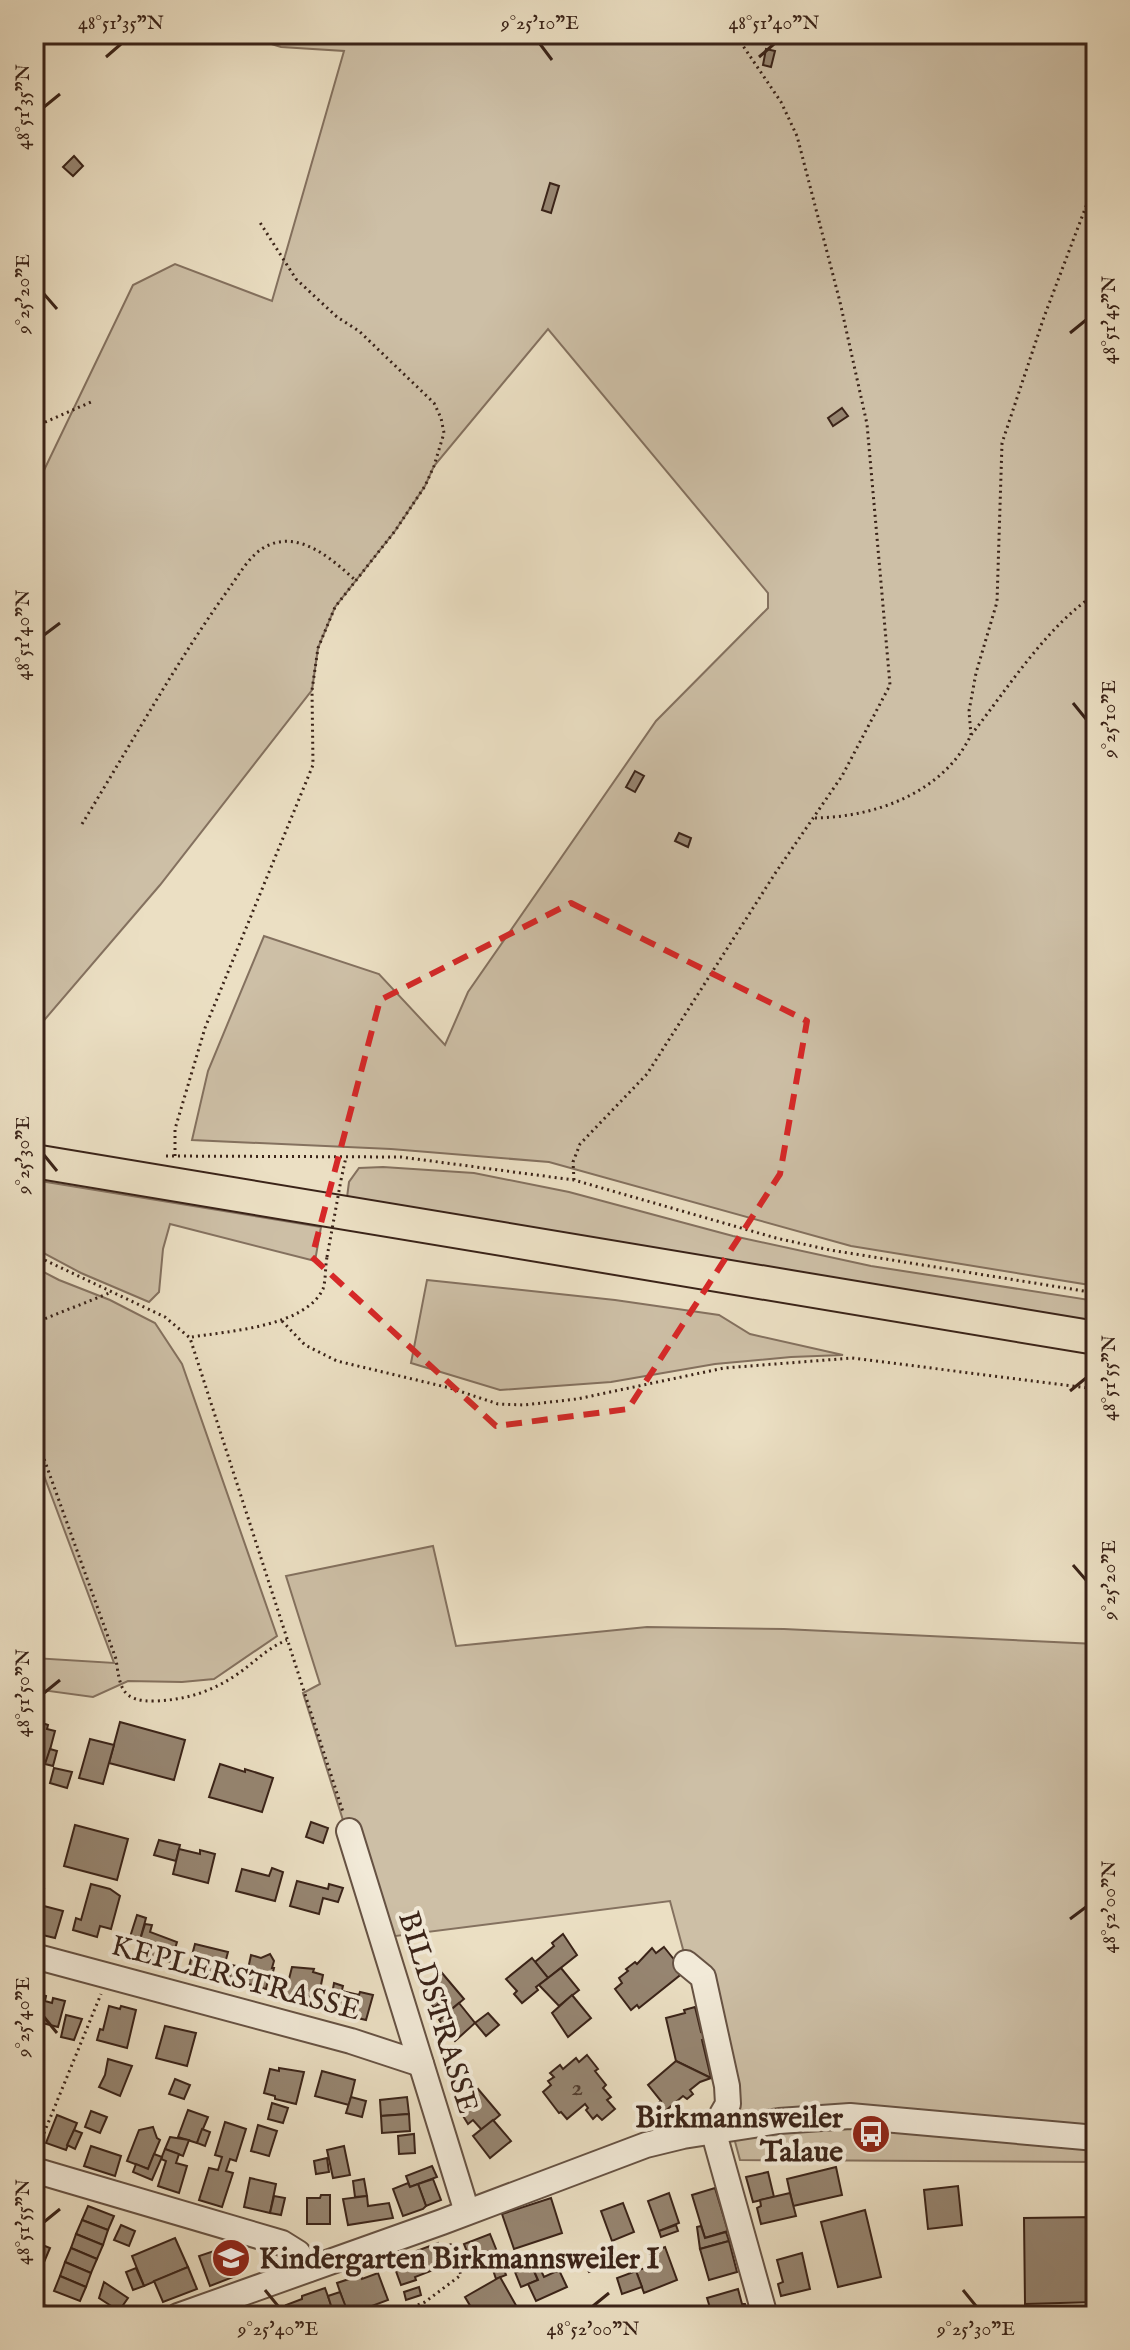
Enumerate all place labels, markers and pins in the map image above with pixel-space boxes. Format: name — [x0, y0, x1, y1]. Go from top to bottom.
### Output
place label: Birkmannsweiler Talaue — [635, 2100, 844, 2172]
bus stop icon: Birkmannsweiler Talaue — [850, 2113, 892, 2155]
school or university icon: Kindergarten Birkmannsweiler I — [210, 2237, 252, 2279]
place label: Kindergarten Birkmannsweiler I — [259, 2241, 660, 2279]

